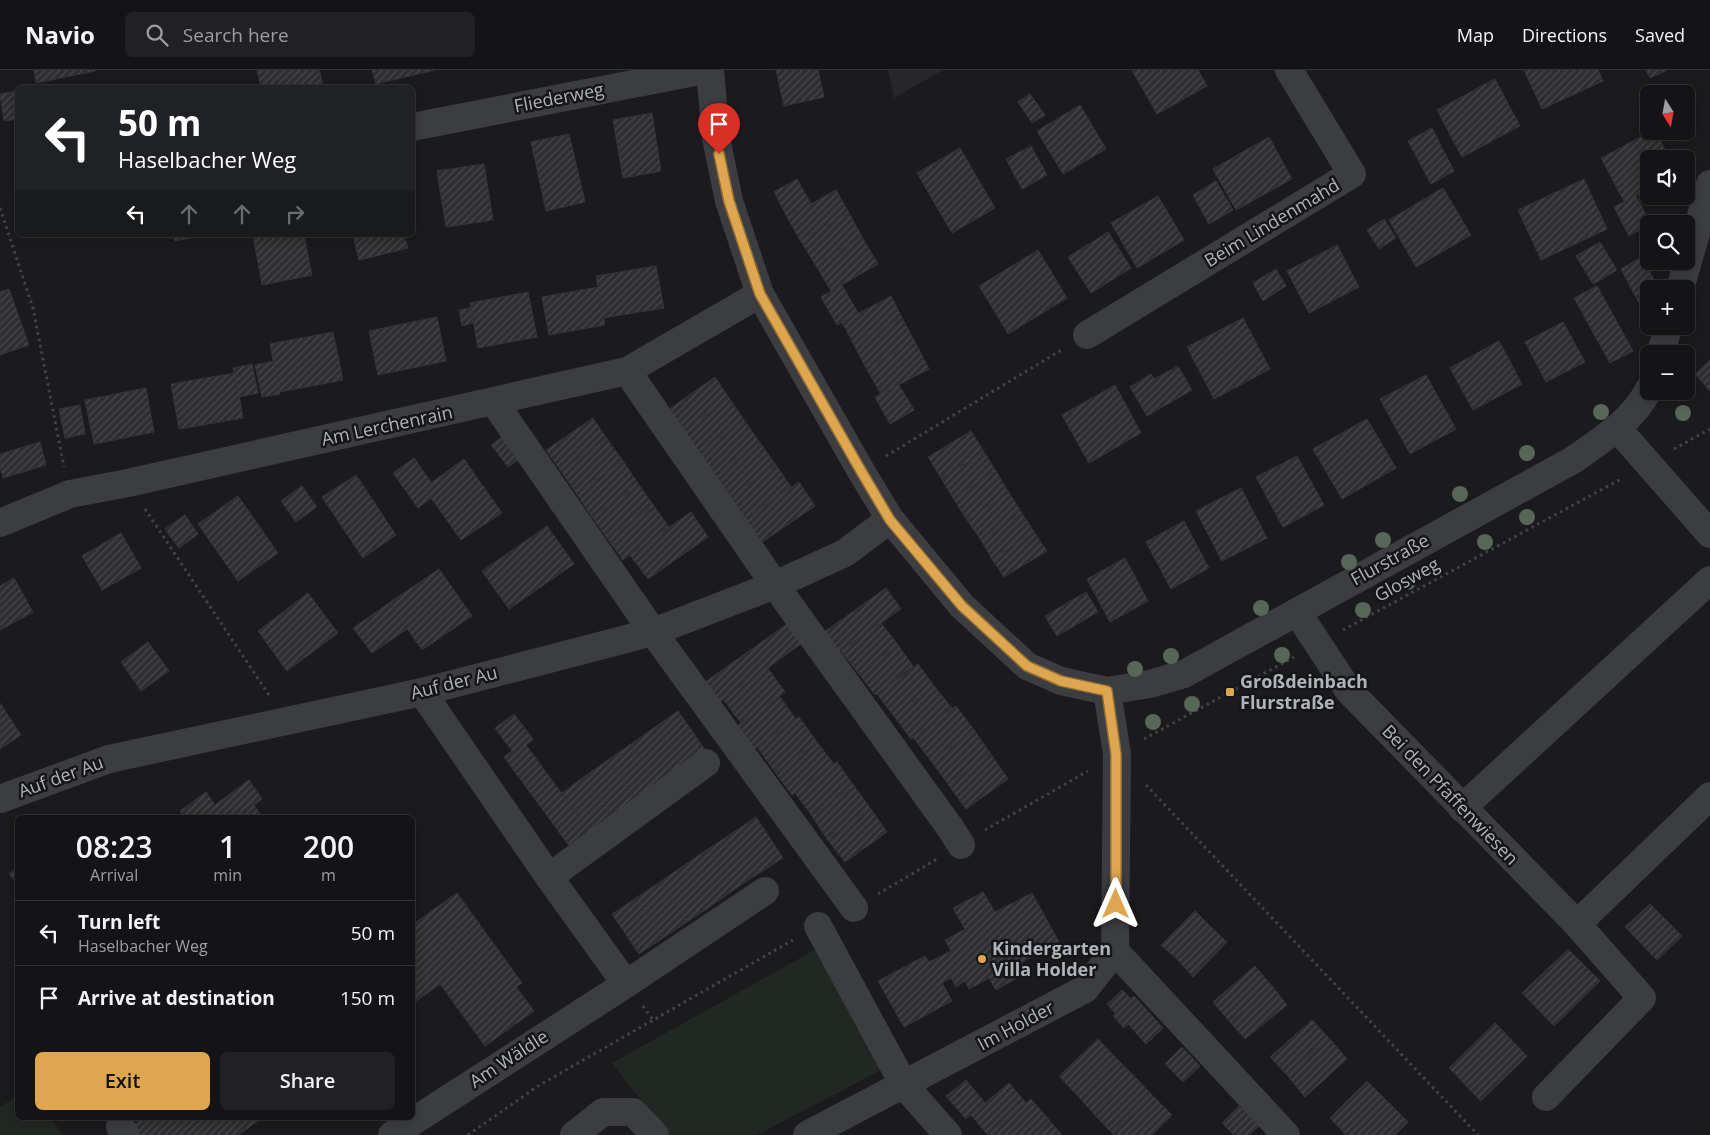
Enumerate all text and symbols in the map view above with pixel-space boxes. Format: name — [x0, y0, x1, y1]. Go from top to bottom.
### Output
search box — [125, 12, 475, 57]
text: Navio — [25, 18, 95, 51]
icon: search — [143, 21, 171, 49]
text: Search here — [183, 22, 289, 48]
text: Map — [1457, 23, 1494, 47]
text: Directions — [1522, 23, 1607, 47]
text: Saved — [1635, 23, 1685, 47]
street label: Fliederweg — [512, 77, 606, 117]
north arrow — [1640, 85, 1695, 140]
map controls — [1640, 85, 1695, 400]
text: 50 m — [118, 99, 201, 146]
pin — [698, 103, 740, 154]
icon: left — [35, 105, 100, 170]
icon: arrive — [705, 110, 733, 138]
text: Haselbacher Weg — [118, 144, 296, 174]
button: sound — [1640, 150, 1695, 205]
street label: Beim Lindenmahd — [1200, 172, 1343, 272]
icon: left — [122, 200, 150, 228]
icon: ahead — [175, 200, 203, 228]
icon: ahead — [228, 200, 256, 228]
icon: right — [281, 200, 309, 228]
button: search — [1640, 215, 1695, 270]
button: + — [1640, 280, 1695, 335]
button: − — [1640, 345, 1695, 400]
street label: Am Lerchenrain — [319, 399, 455, 451]
street label: Flurstraße — [1346, 528, 1433, 590]
street label: Glosweg — [1370, 551, 1444, 607]
street label: Auf der Au — [408, 660, 500, 704]
place label: Großdeinbach Flurstraße — [1240, 669, 1368, 714]
marker: Großdeinbach Flurstraße — [1224, 686, 1236, 698]
street label: Bei den Pfaffenwiesen — [1377, 719, 1524, 870]
street label: Auf der Au — [15, 750, 106, 803]
text: 08:23 — [76, 826, 153, 867]
text: 1 — [219, 826, 236, 867]
text: 200 — [303, 826, 354, 867]
text: Arrival — [90, 864, 138, 886]
text: min — [213, 864, 242, 886]
text: m — [321, 864, 336, 886]
position arrow — [1089, 877, 1141, 929]
text: Turn left — [78, 909, 160, 935]
icon: left — [35, 919, 63, 947]
text: 50 m — [351, 920, 395, 946]
text: Haselbacher Weg — [78, 935, 208, 957]
place label: Kindergarten Villa Holder — [992, 936, 1111, 981]
marker: Kindergarten Villa Holder — [976, 953, 988, 965]
icon: arrive — [35, 984, 63, 1012]
text: Arrive at destination — [78, 985, 275, 1011]
text: 150 m — [340, 985, 395, 1011]
street label: Im Holder — [973, 995, 1059, 1055]
street label: Am Wäldle — [464, 1024, 553, 1093]
button: Exit — [35, 1052, 210, 1110]
button: Share — [220, 1052, 395, 1110]

